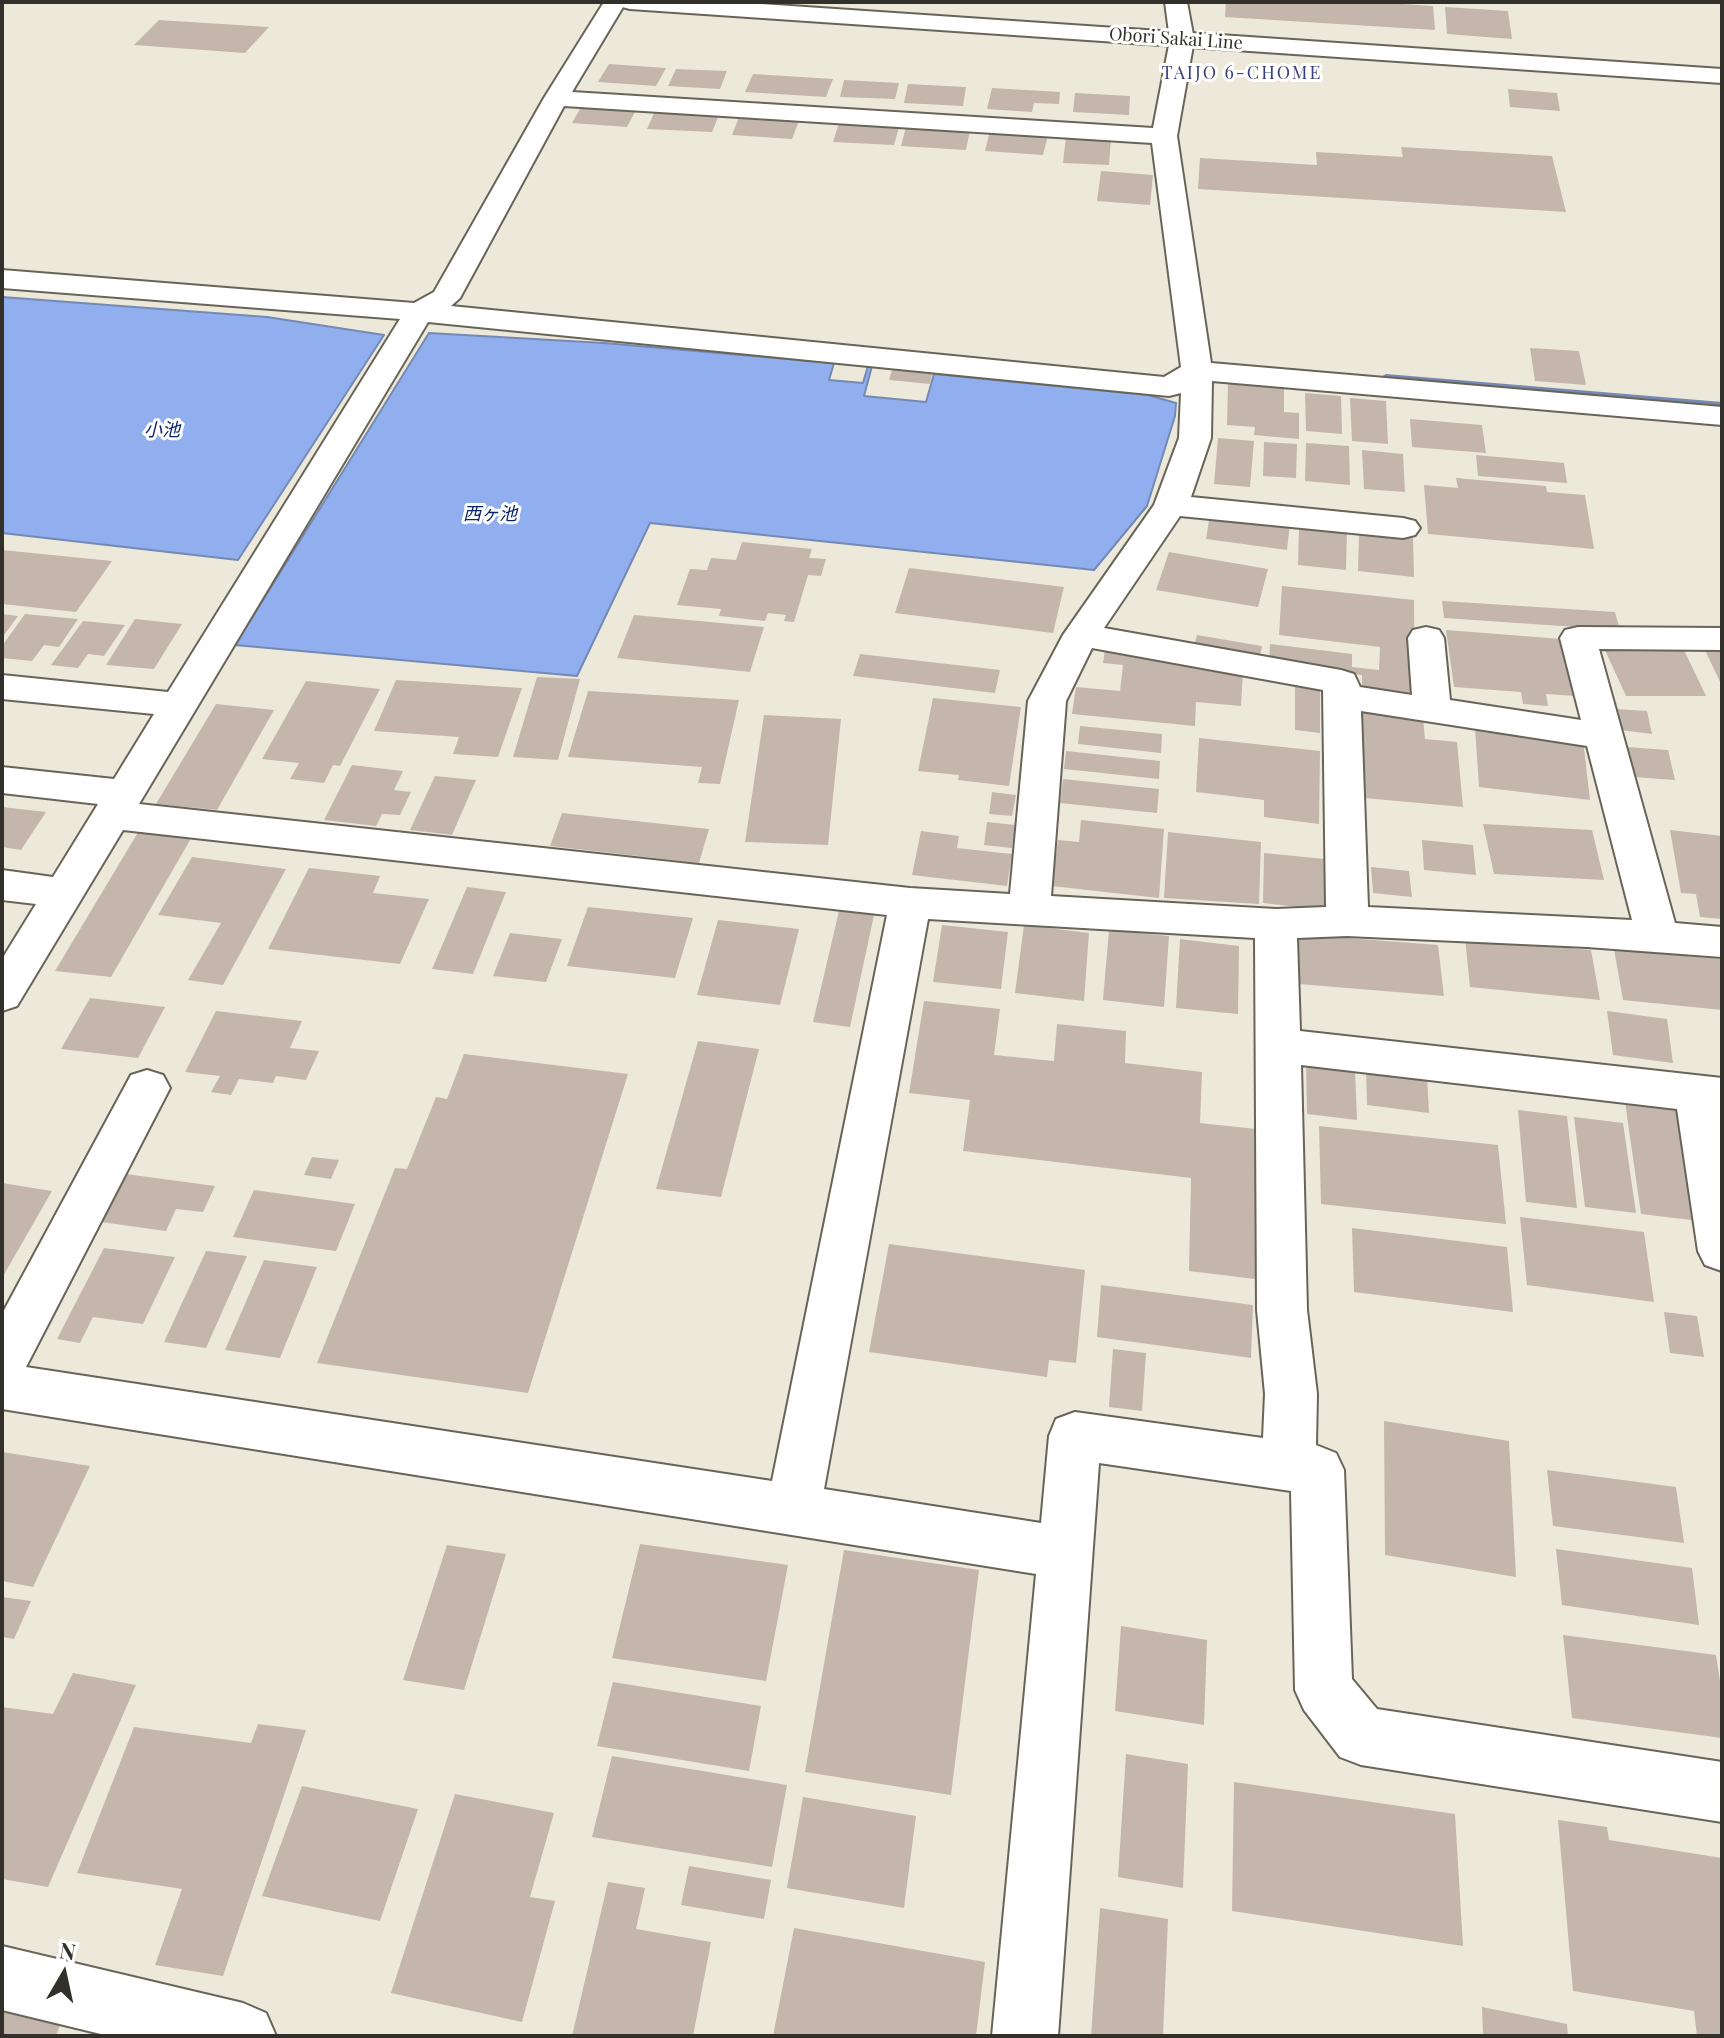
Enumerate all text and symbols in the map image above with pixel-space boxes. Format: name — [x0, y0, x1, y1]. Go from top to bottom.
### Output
street label: Obori Sakai Line — [1108, 24, 1244, 54]
district label: TAIJO 6-CHOME — [1162, 62, 1322, 84]
water label: 小池 — [144, 419, 180, 441]
water label: 西ヶ池 — [463, 503, 517, 525]
north arrow — [24, 1934, 104, 2014]
text: N — [58, 1934, 78, 1966]

